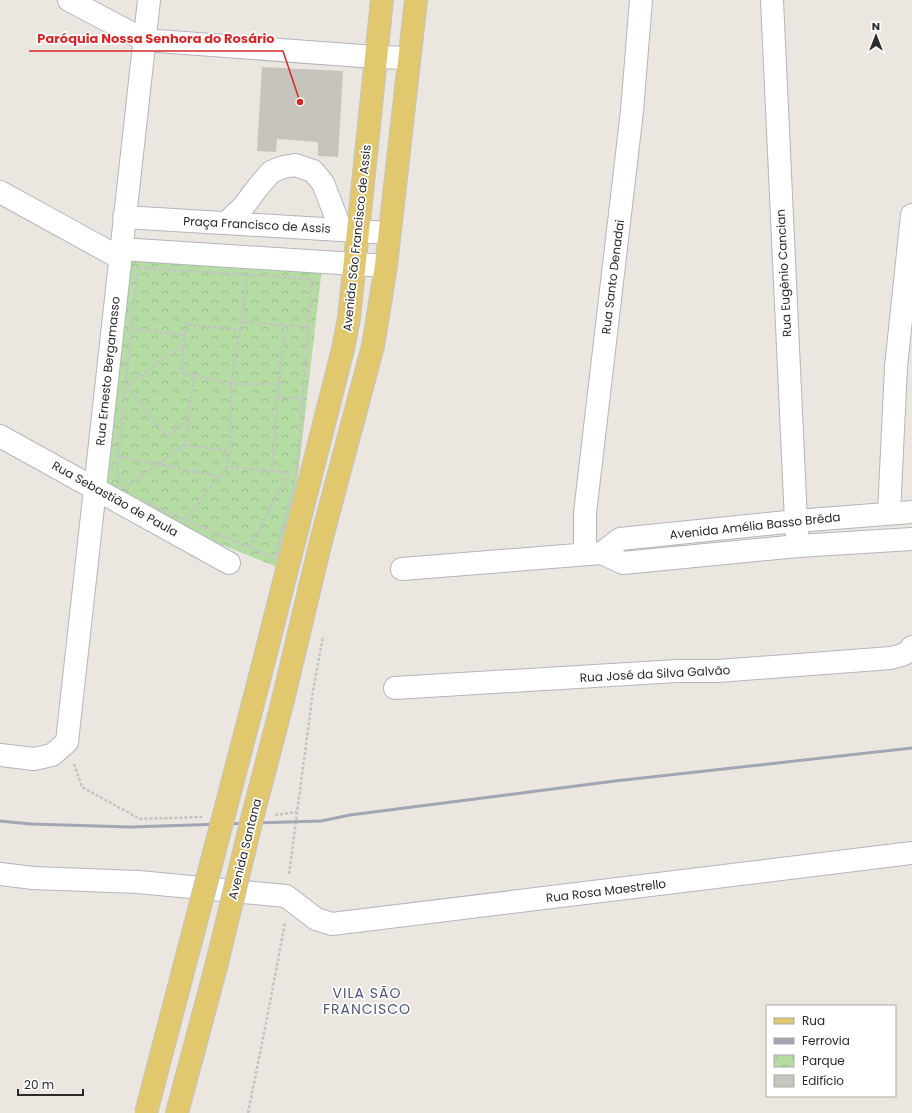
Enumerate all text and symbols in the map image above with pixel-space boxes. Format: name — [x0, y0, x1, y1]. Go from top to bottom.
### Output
north arrow — [856, 16, 896, 56]
text: N — [872, 18, 880, 34]
callout: Paróquia Nossa Senhora do Rosário — [29, 26, 283, 51]
text: Paróquia Nossa Senhora do Rosário — [37, 29, 275, 48]
street label: Avenida São Francisco de Assis — [338, 144, 375, 332]
street label: Rua Eugênio Cancian — [772, 209, 795, 338]
street label: Praça Francisco de Assis — [183, 212, 331, 237]
street label: Rua Santo Denadai — [597, 219, 628, 335]
street label: Rua Ernesto Bergamasso — [91, 295, 124, 446]
street label: Rua Sebastião de Paula — [49, 457, 182, 540]
street label: Avenida Amélia Basso Brêda — [669, 508, 841, 543]
street label: Rua José da Silva Galvão — [579, 661, 731, 686]
street label: Avenida Santana — [224, 797, 265, 901]
street label: Rua Rosa Maestrello — [545, 875, 667, 906]
district label: VILA SÃO FRANCISCO — [323, 983, 411, 1019]
legend — [766, 1005, 896, 1097]
text: Rua — [802, 1012, 825, 1029]
text: Ferrovia — [802, 1032, 850, 1049]
text: Parque — [802, 1052, 845, 1069]
scale bar — [18, 1071, 83, 1097]
text: Edifício — [802, 1072, 844, 1089]
text: 20 m — [24, 1076, 54, 1093]

